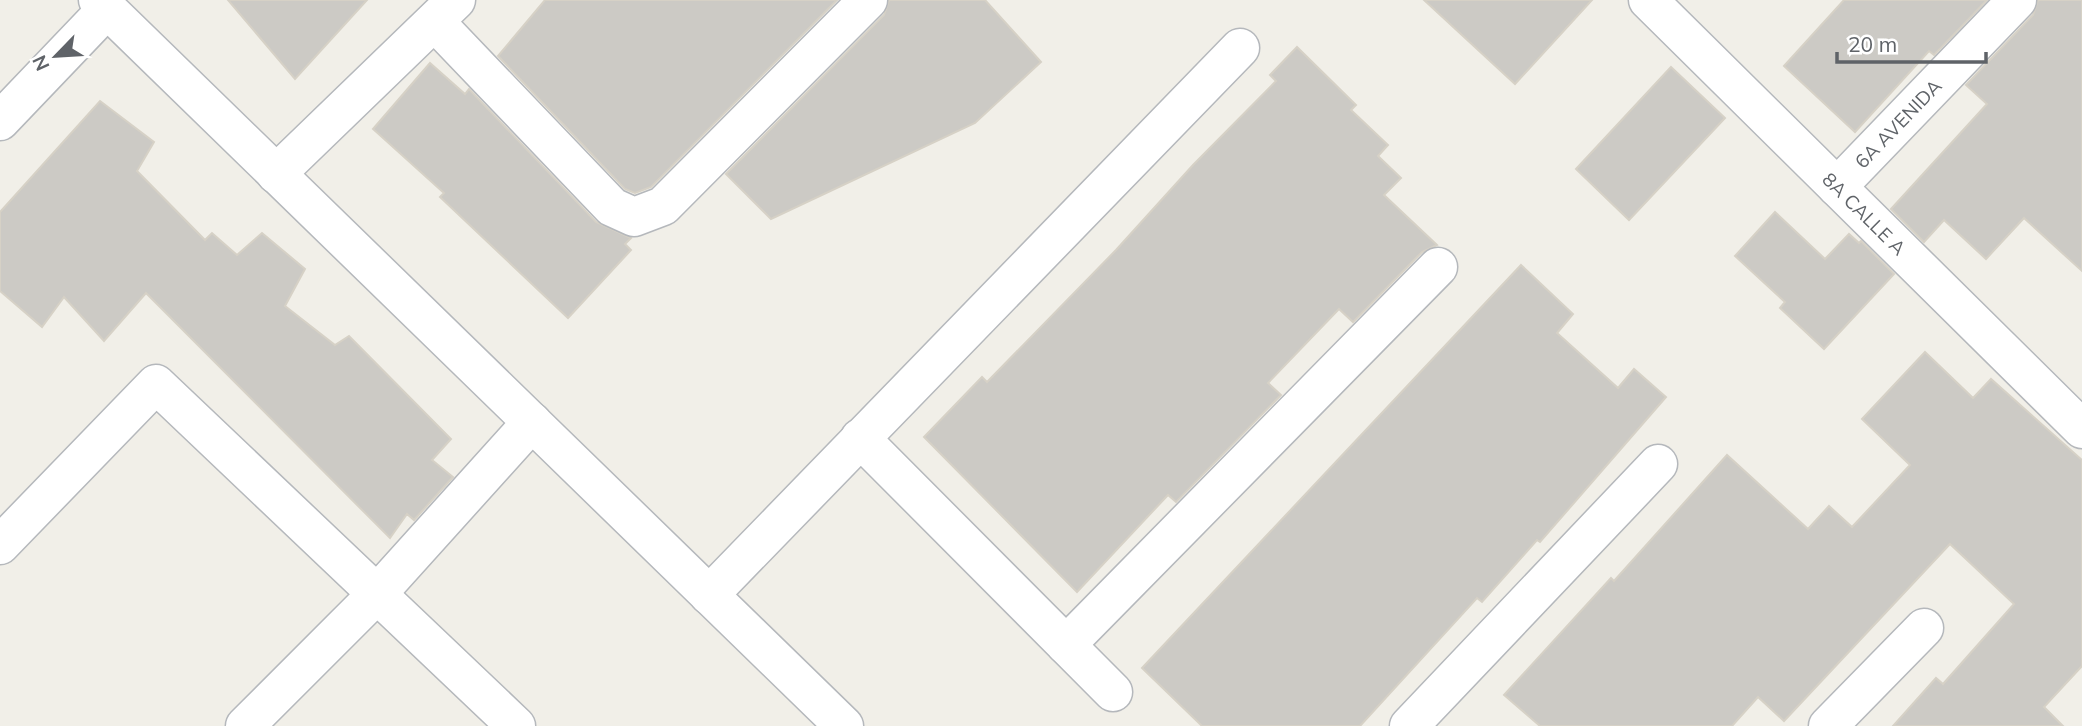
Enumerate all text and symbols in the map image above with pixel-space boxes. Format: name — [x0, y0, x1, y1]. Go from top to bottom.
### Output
north arrow — [21, 21, 91, 91]
scale bar — [1837, 21, 1986, 65]
text: 20 m — [1848, 31, 1897, 57]
text: N — [27, 52, 55, 75]
street label: 6A AVENIDA — [1850, 74, 1947, 173]
street label: 8A CALLE A — [1817, 167, 1911, 260]

